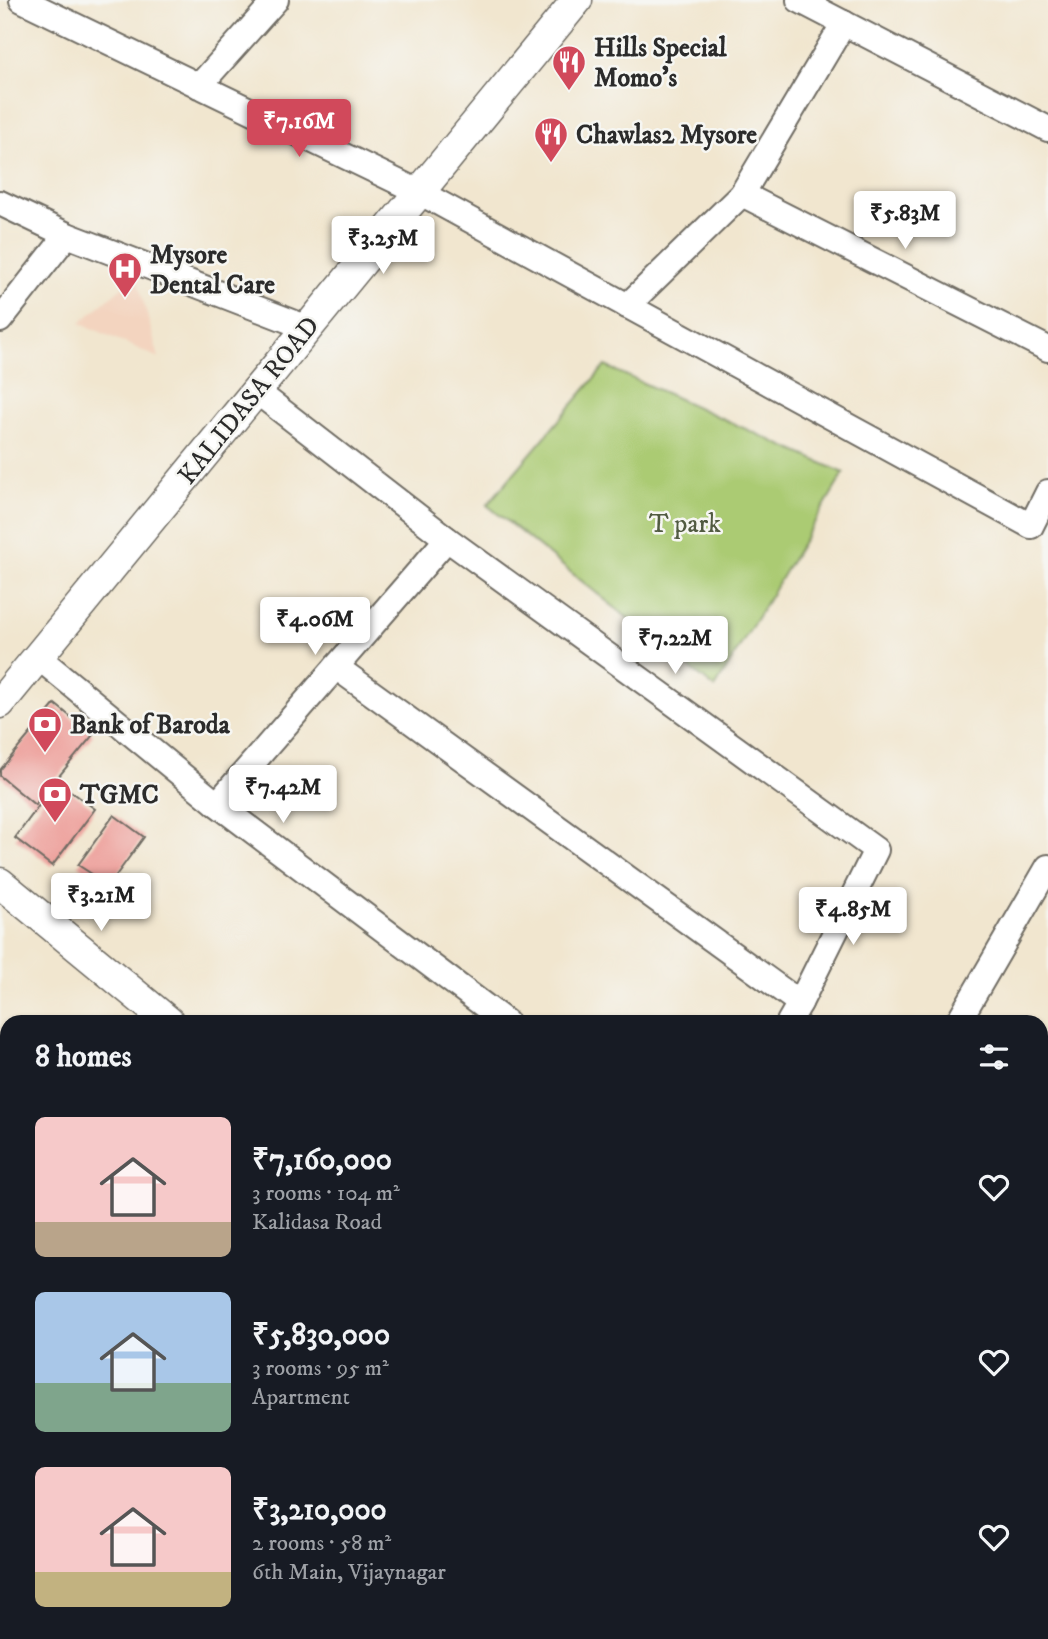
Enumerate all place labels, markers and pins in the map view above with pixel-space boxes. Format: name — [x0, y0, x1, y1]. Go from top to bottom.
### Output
place label: Hills Special Momo's — [594, 32, 728, 95]
restaurant icon: Hills Special Momo's — [550, 43, 588, 92]
pin: ₹7.16M — [242, 100, 356, 159]
restaurant icon: Chawlas2 Mysore — [532, 115, 570, 164]
place label: Chawlas2 Mysore — [576, 119, 757, 152]
pin: ₹5.83M — [848, 191, 962, 251]
pin: ₹3.25M — [326, 216, 440, 276]
place label: Mysore Dental Care — [150, 239, 275, 302]
hospital icon: Mysore Dental Care — [106, 250, 144, 299]
pin: ₹4.06M — [258, 598, 372, 657]
pin: ₹7.22M — [618, 616, 732, 676]
bank icon: Bank of Baroda — [26, 705, 64, 754]
place label: Bank of Baroda — [70, 709, 231, 742]
pin: ₹7.42M — [226, 766, 340, 825]
bank icon: TGMC — [36, 775, 74, 824]
place label: TGMC — [79, 779, 159, 812]
pin: ₹3.21M — [44, 874, 158, 933]
pin: ₹4.85M — [796, 888, 910, 947]

